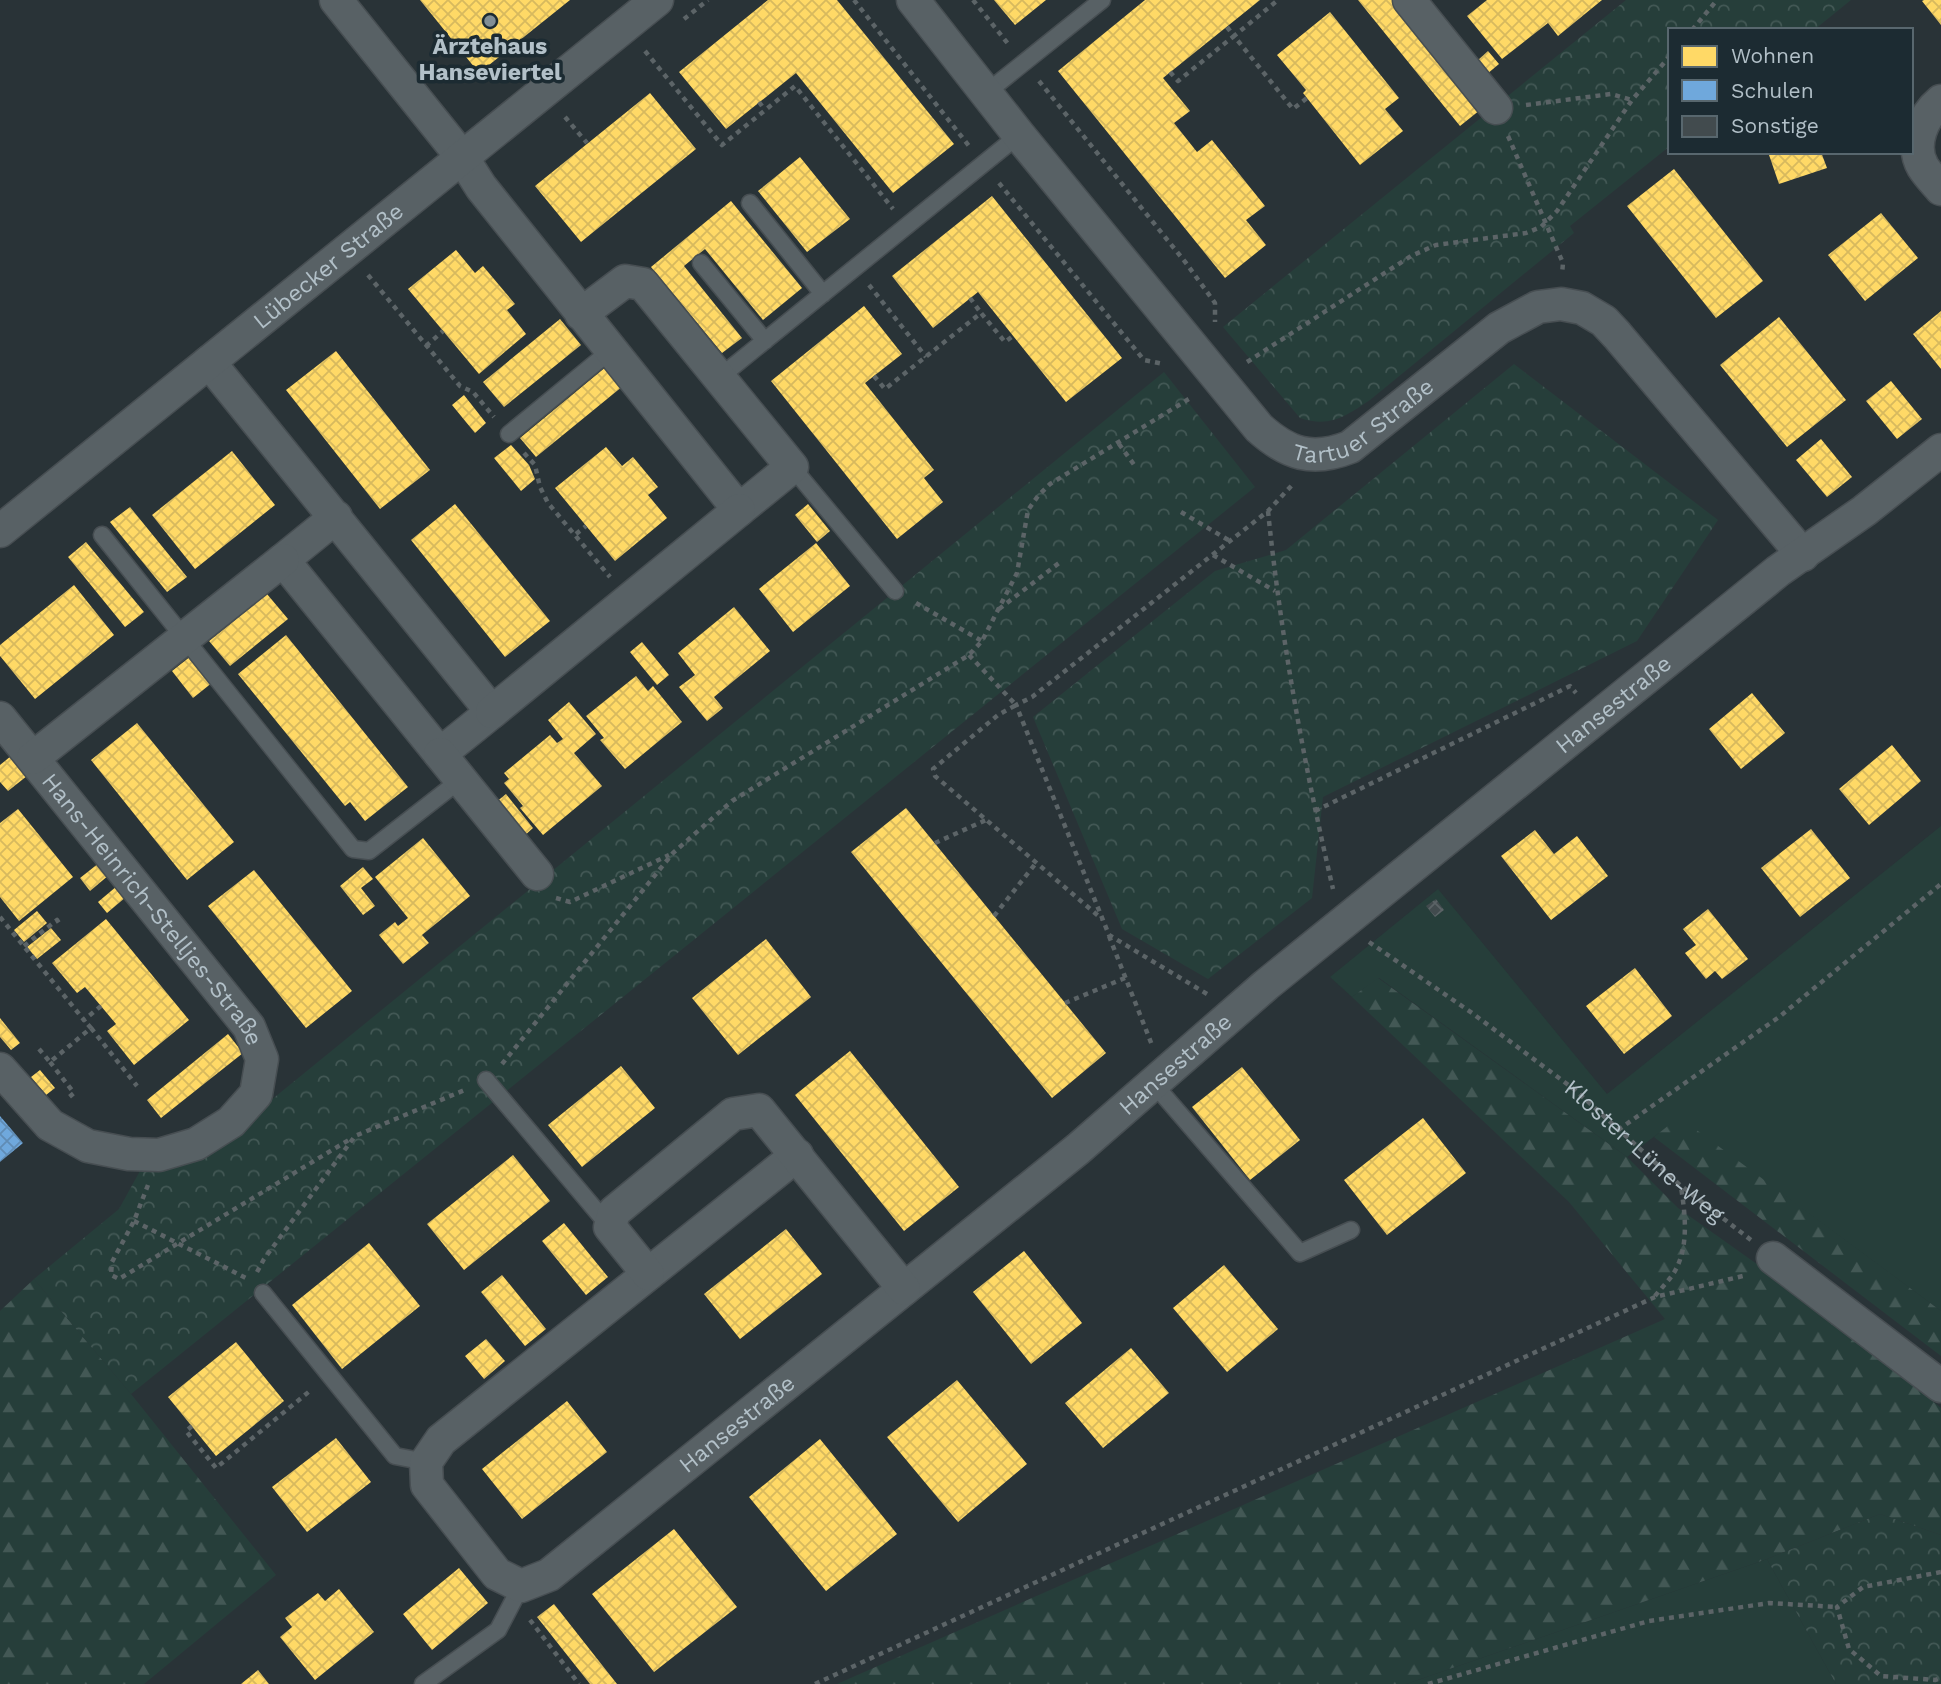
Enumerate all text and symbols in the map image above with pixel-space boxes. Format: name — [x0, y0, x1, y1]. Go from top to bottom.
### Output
marker: Ärztehaus Hanseviertel — [482, 13, 498, 29]
legend — [1668, 28, 1913, 154]
place label: Ärztehaus Hanseviertel — [418, 33, 562, 86]
text: Wohnen — [1731, 43, 1814, 68]
text: Schulen — [1731, 78, 1814, 103]
text: Sonstige — [1731, 113, 1819, 138]
street label: Lübecker Straße — [248, 198, 409, 335]
street label: Tartuer Straße — [1289, 373, 1439, 469]
street label: Hansestraße — [1550, 650, 1677, 759]
street label: Hans-Heinrich-Stelljes-Straße — [36, 768, 268, 1049]
street label: Hansestraße — [1114, 1008, 1237, 1121]
street label: Kloster-Lüne-Weg — [1559, 1074, 1730, 1229]
street label: Hansestraße — [674, 1369, 800, 1479]

